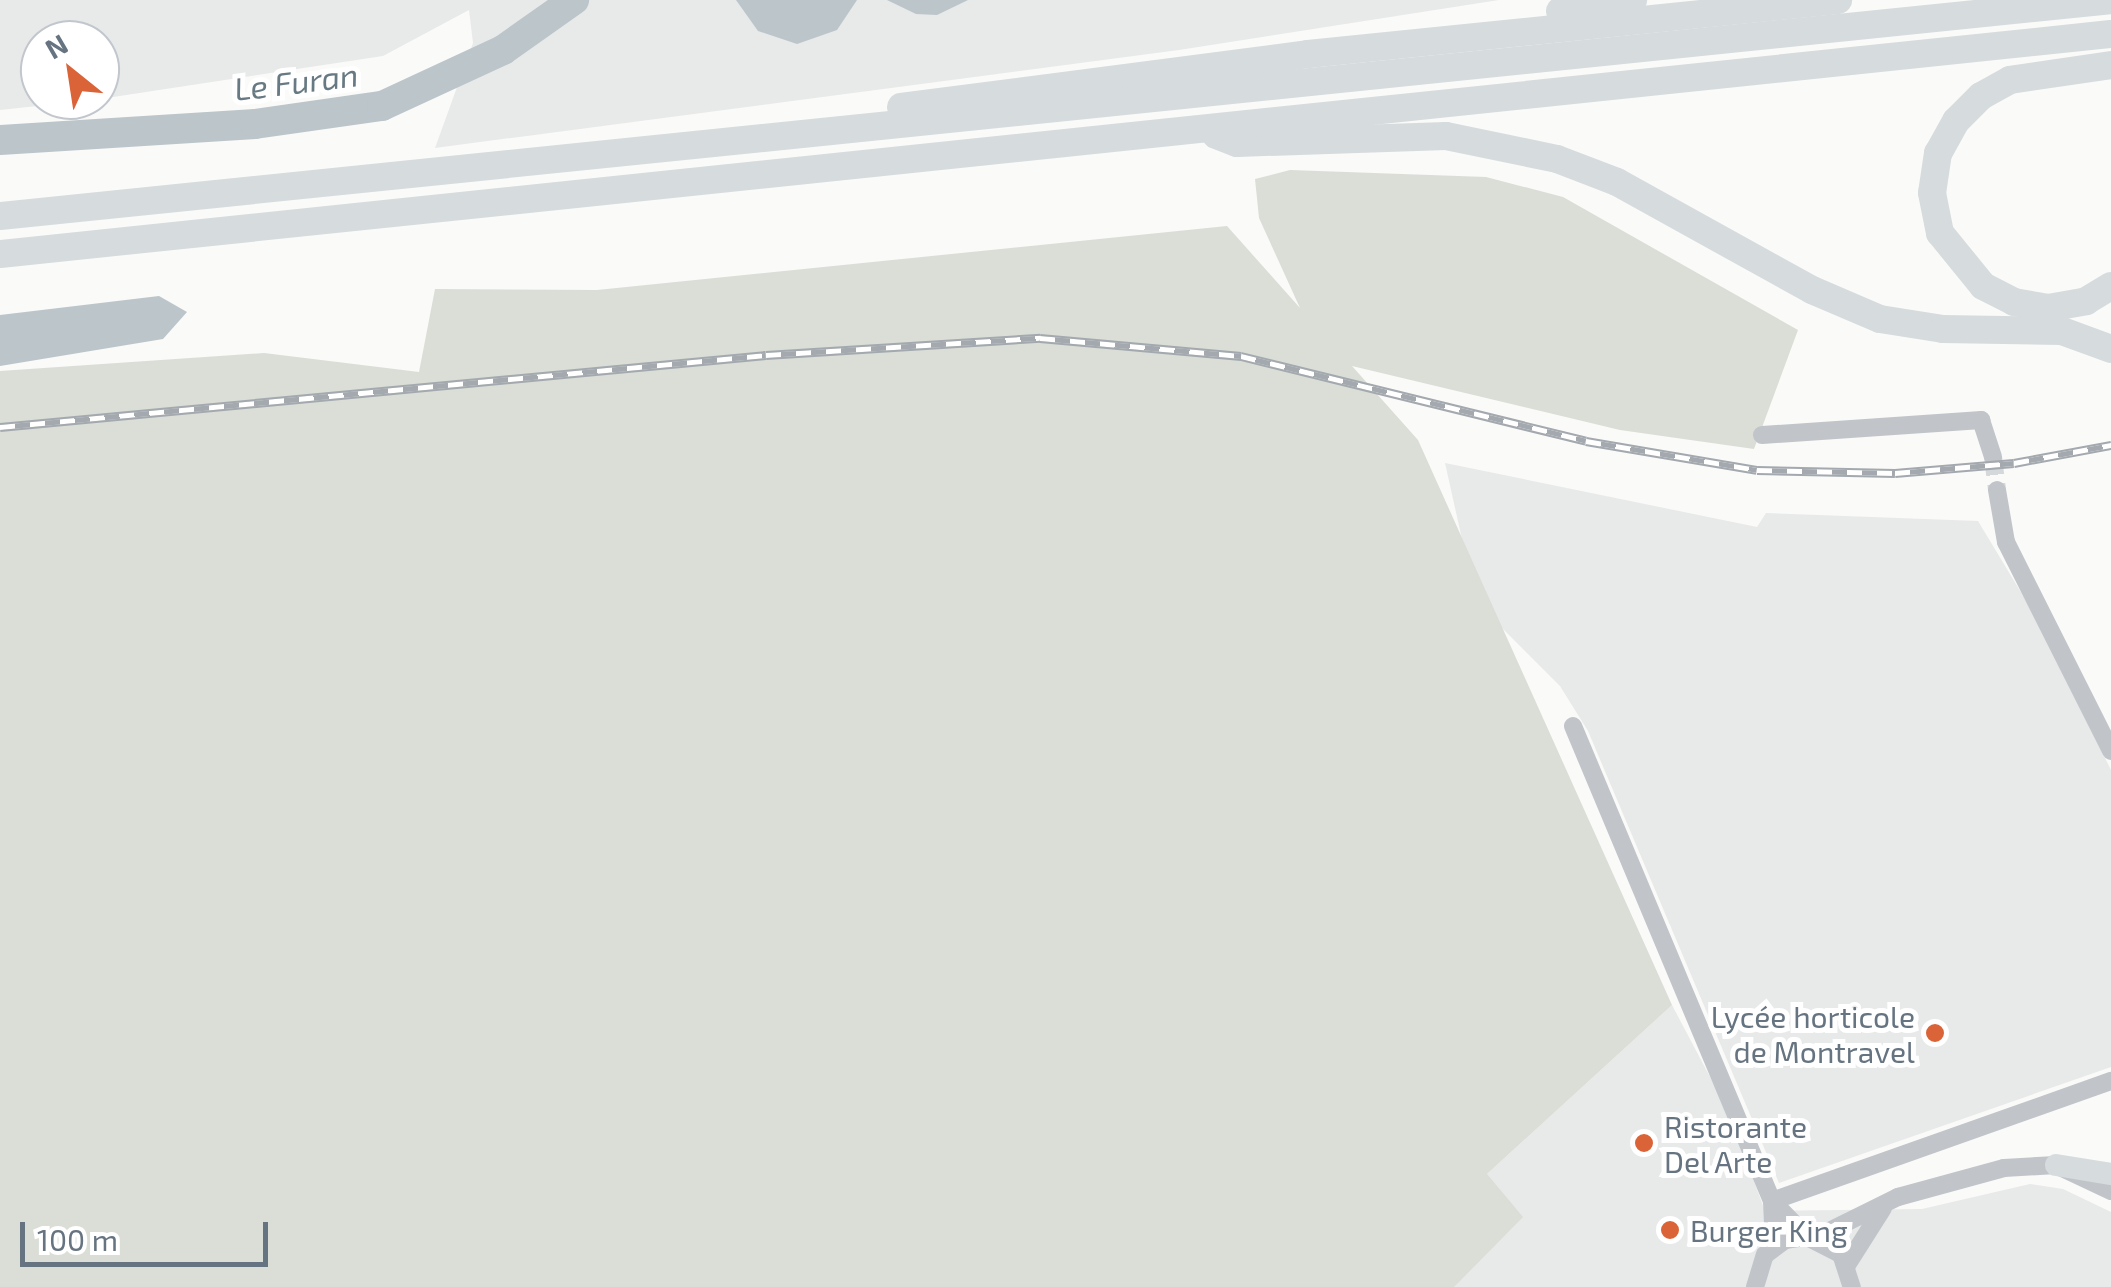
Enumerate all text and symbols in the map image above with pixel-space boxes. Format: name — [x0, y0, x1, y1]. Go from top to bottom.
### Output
north arrow — [20, 20, 120, 120]
text: N — [39, 26, 73, 66]
water label: Le Furan — [232, 54, 360, 108]
place label: Lycée horticole de Montravel — [1711, 998, 1915, 1068]
marker: Lycée horticole de Montravel — [1924, 1022, 1946, 1044]
place label: Ristorante Del Arte — [1664, 1108, 1807, 1178]
marker: Ristorante Del Arte — [1633, 1132, 1655, 1154]
scale bar — [25, 1202, 272, 1264]
place label: Burger King — [1690, 1212, 1848, 1248]
marker: Burger King — [1659, 1219, 1681, 1241]
text: 100 m — [37, 1221, 118, 1257]

